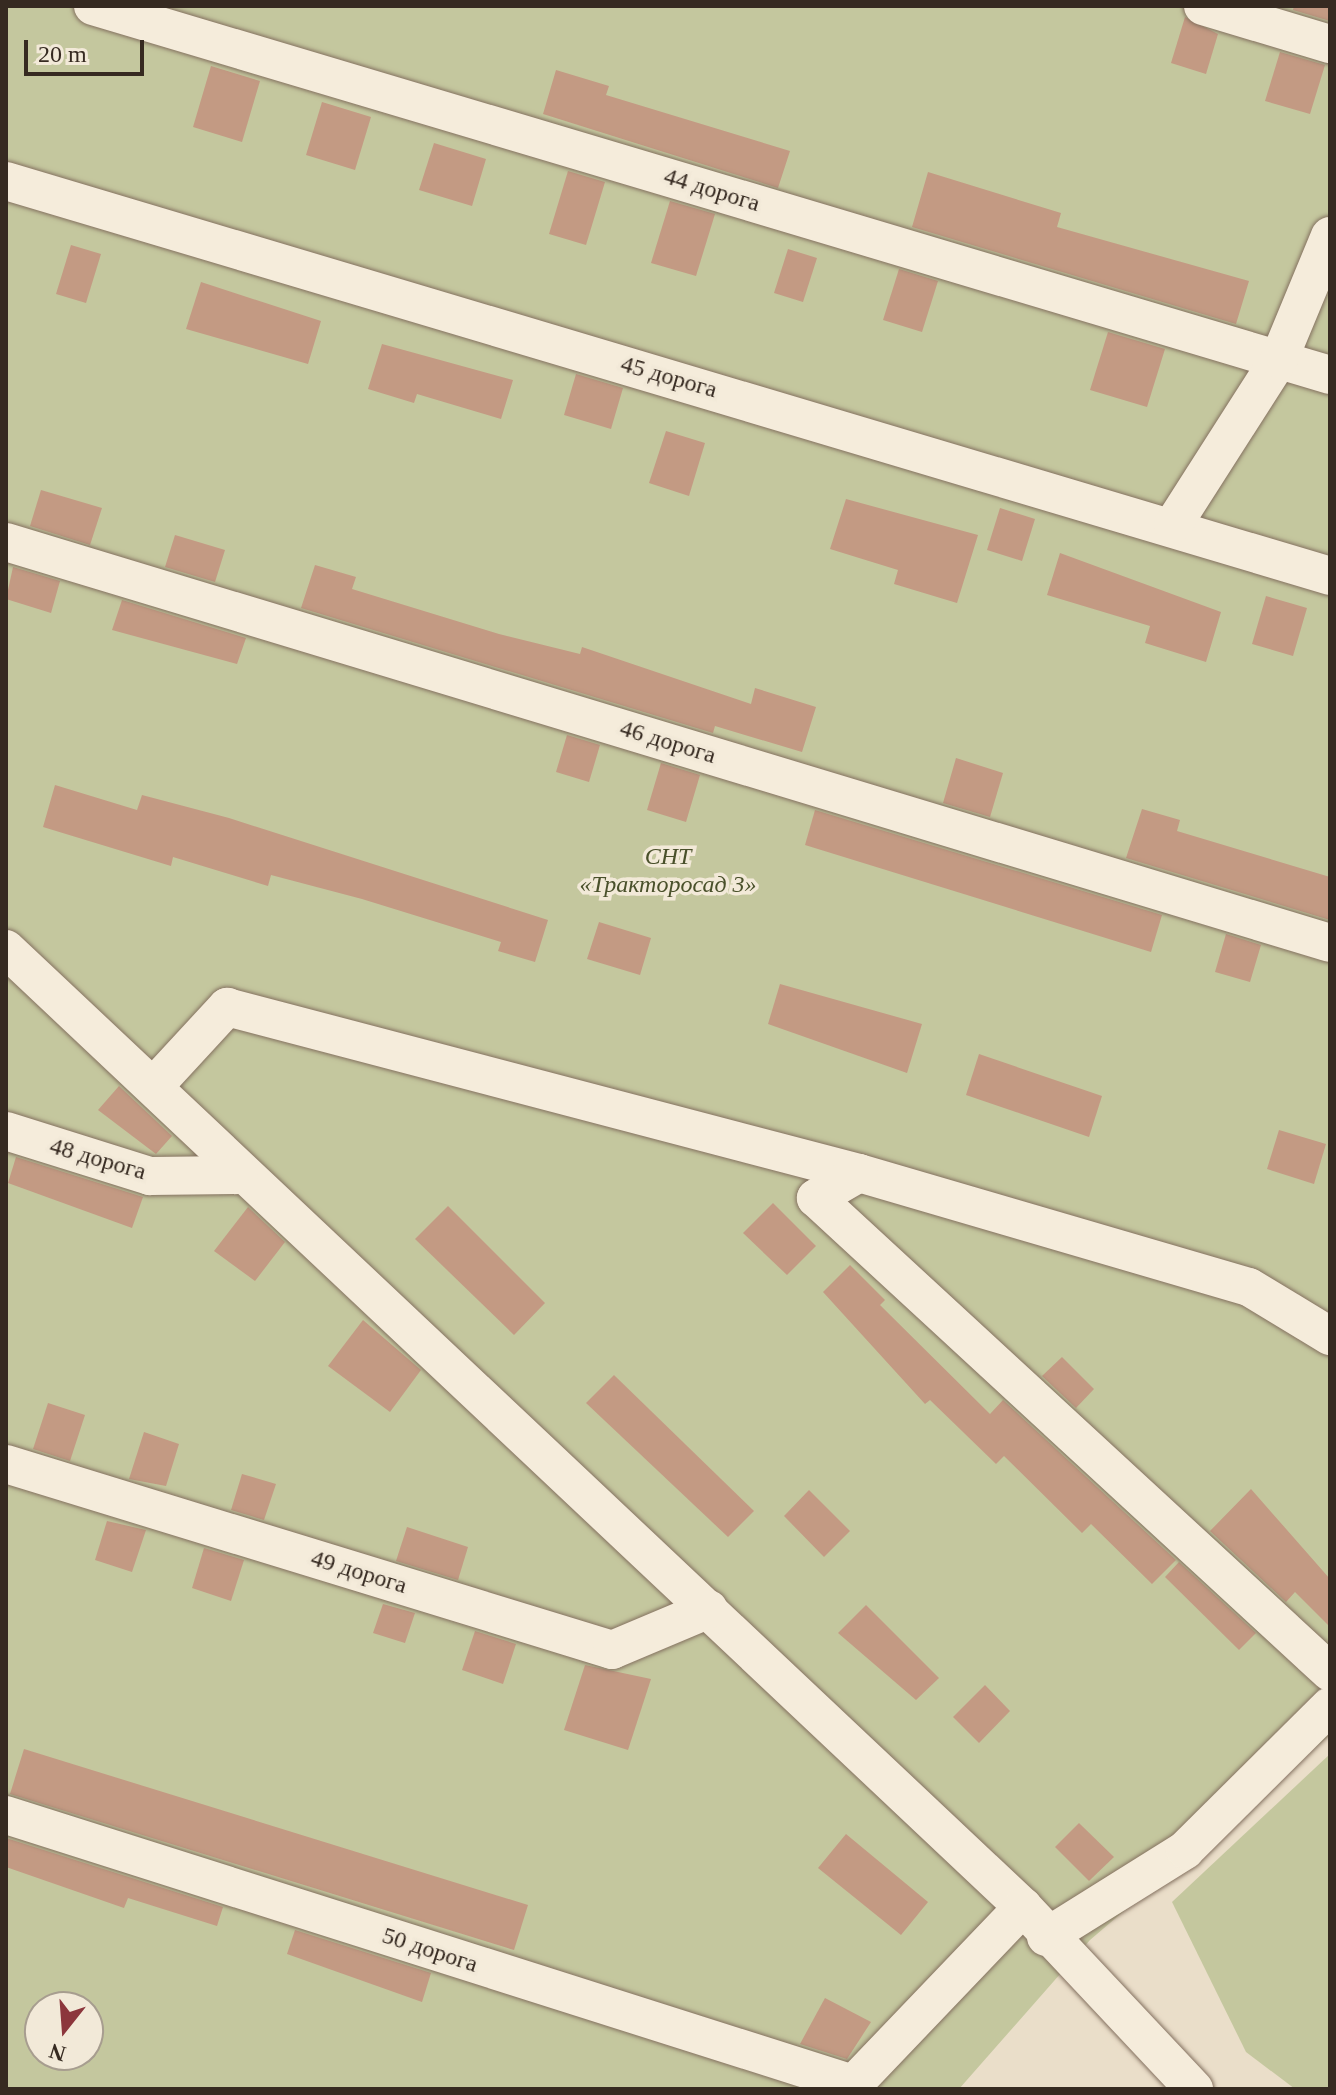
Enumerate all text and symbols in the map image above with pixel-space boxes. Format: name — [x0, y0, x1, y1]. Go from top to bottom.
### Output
scale bar — [28, 24, 148, 74]
text: 20 m — [38, 41, 87, 67]
street label: 44 дорога — [661, 162, 763, 218]
street label: 45 дорога — [618, 350, 720, 404]
street label: 46 дорога — [617, 714, 719, 770]
park label: СНТ «Тракторосад 3» — [579, 843, 757, 899]
street label: 48 дорога — [47, 1132, 149, 1186]
street label: 49 дорога — [308, 1544, 410, 1600]
street label: 50 дорога — [379, 1921, 481, 1979]
north arrow — [24, 1991, 104, 2071]
text: N — [46, 2038, 69, 2067]

